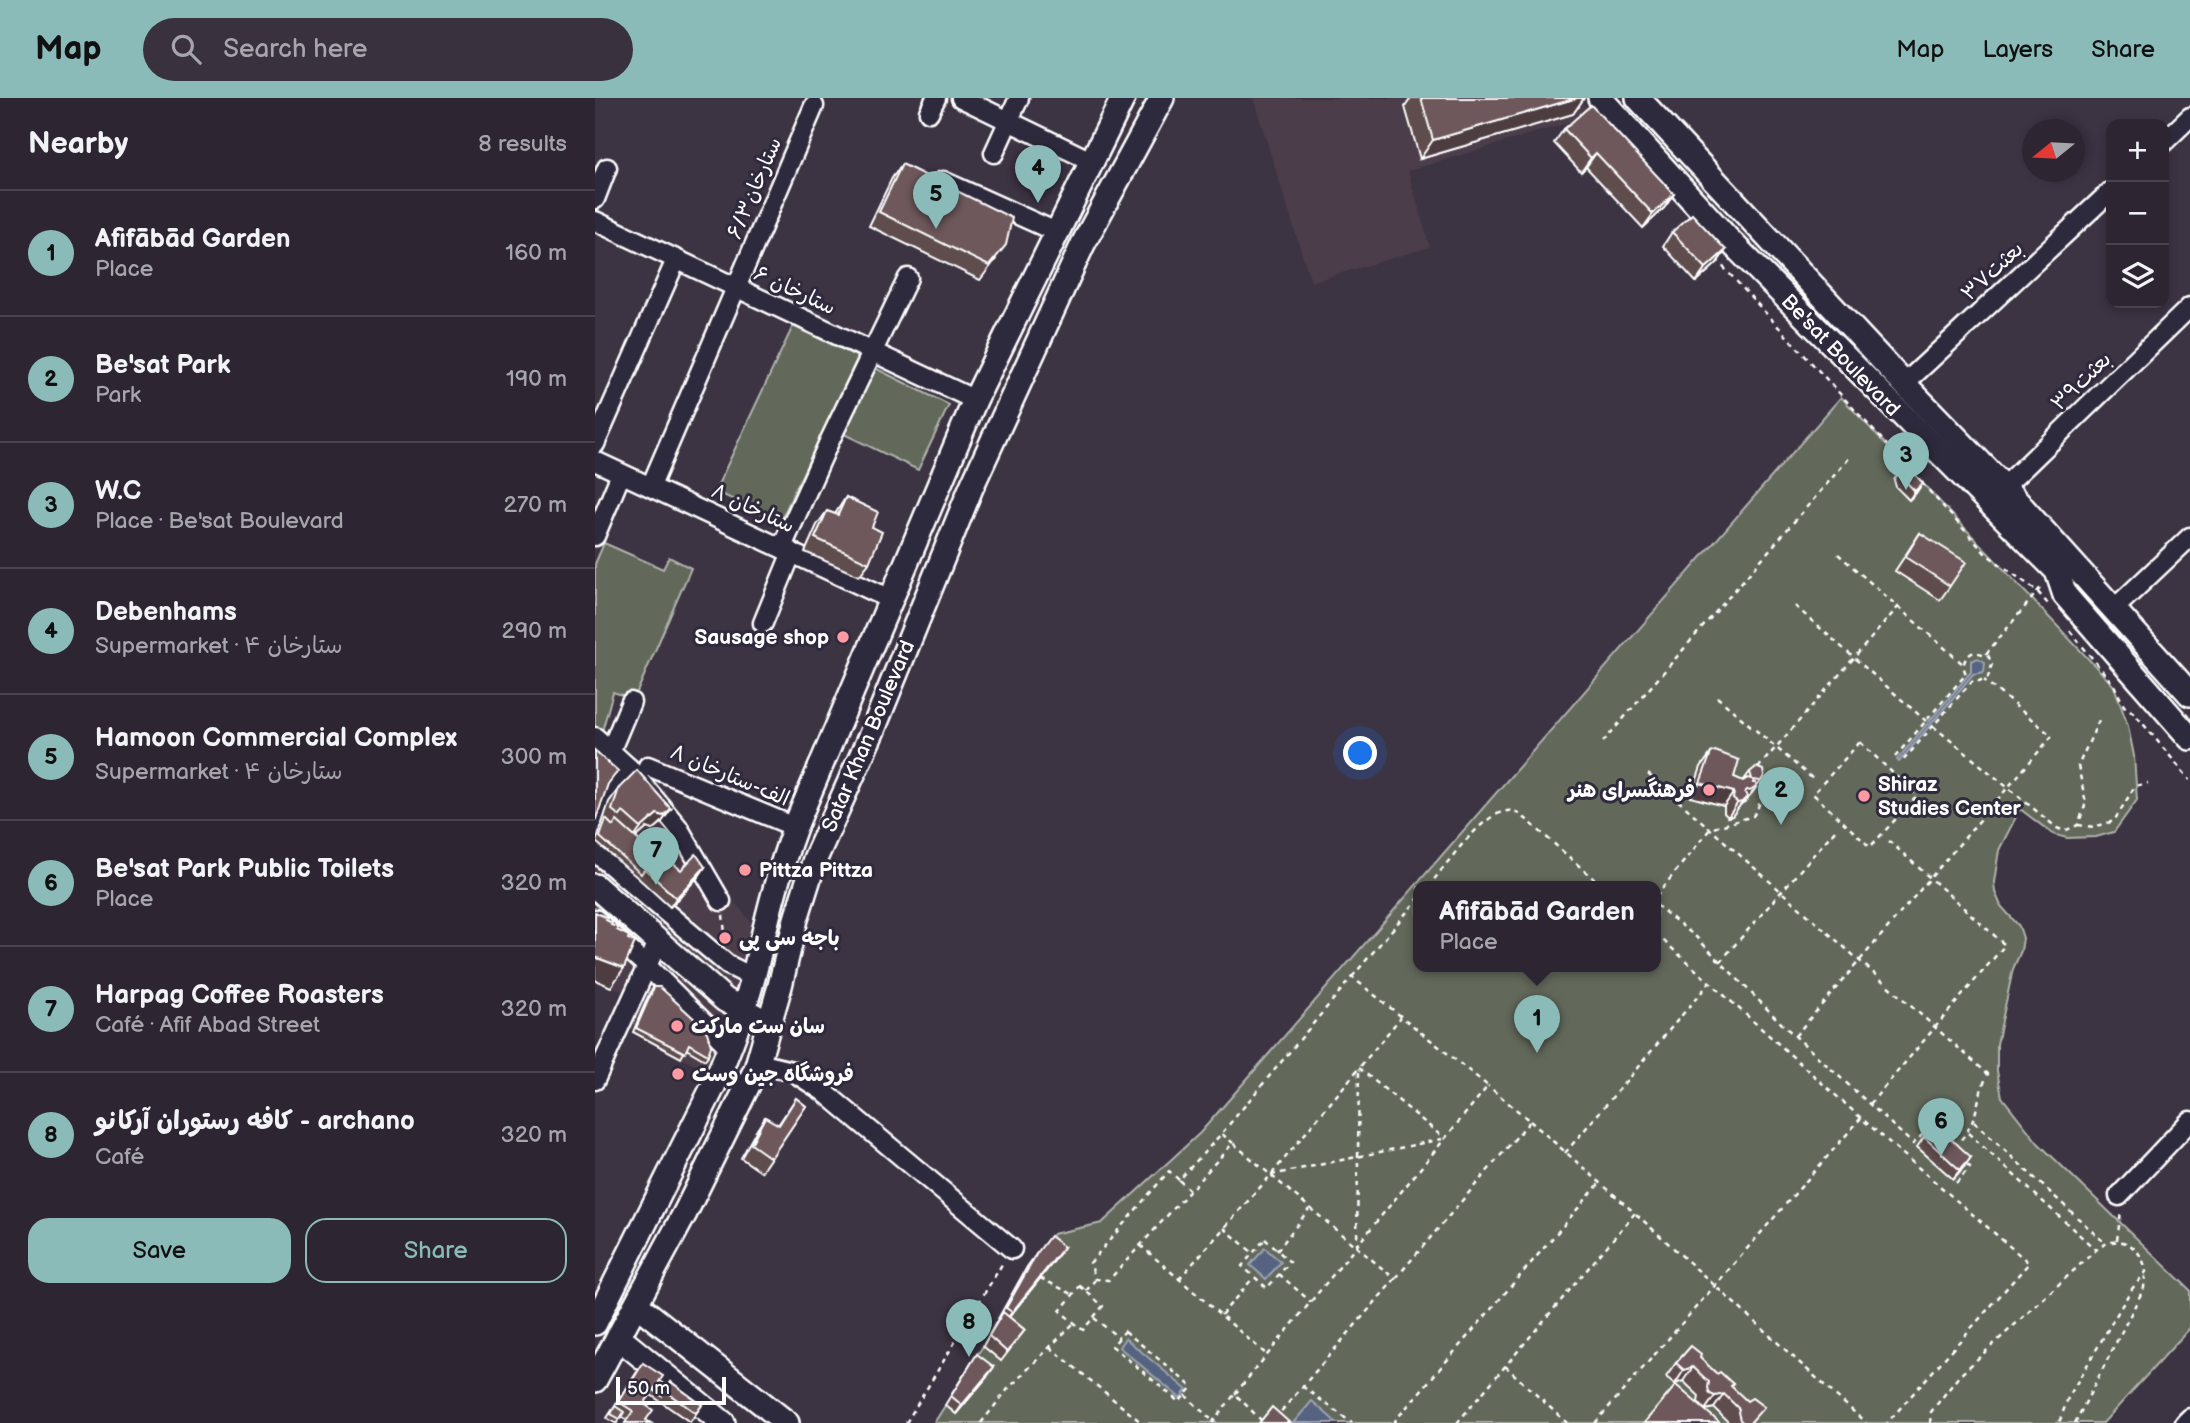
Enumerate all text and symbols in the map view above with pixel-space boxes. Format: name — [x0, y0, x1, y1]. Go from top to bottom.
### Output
search box — [143, 18, 633, 81]
text: Map — [35, 29, 101, 69]
icon: search — [167, 30, 205, 68]
text: Search here — [223, 34, 367, 65]
text: Map — [1896, 35, 1944, 64]
text: Layers — [1982, 35, 2053, 64]
text: Share — [2091, 35, 2155, 64]
north arrow — [2022, 119, 2085, 182]
map controls — [2106, 119, 2169, 308]
button: + — [2106, 119, 2169, 182]
text: Nearby — [28, 126, 128, 162]
text: 8 results — [478, 130, 567, 158]
street label: ستارخان۶/۳ — [722, 134, 787, 243]
pin: 4 — [1015, 145, 1061, 203]
pin: 5 — [913, 171, 959, 229]
button: − — [2106, 182, 2169, 245]
text: Afifābād Garden — [95, 224, 291, 255]
street label: بعثت۳۷ — [1956, 236, 2028, 306]
text: 1 — [46, 239, 56, 267]
text: 160 m — [505, 239, 567, 267]
button: layers — [2106, 245, 2169, 308]
text: Place — [95, 255, 153, 283]
street label: ستارخان ۶ — [750, 261, 840, 320]
street label: Be'sat Boulevard — [1776, 289, 1905, 422]
street label: بعثت۳۹ — [2046, 347, 2117, 416]
text: Be'sat Park — [95, 350, 231, 381]
text: 2 — [44, 365, 58, 393]
text: 190 m — [506, 365, 567, 393]
text: Park — [95, 381, 141, 409]
pin: 3 — [1883, 432, 1929, 490]
text: W.C — [95, 476, 141, 507]
street label: ستارخان ۸ — [707, 478, 798, 539]
text: 3 — [44, 491, 58, 519]
text: 270 m — [503, 491, 567, 519]
text: Place · Be'sat Boulevard — [95, 507, 344, 535]
text: Debenhams — [95, 597, 237, 628]
text: 4 — [44, 617, 58, 645]
text: 290 m — [501, 617, 567, 645]
place label: Sausage shop — [695, 625, 829, 650]
marker: Sausage shop — [835, 629, 851, 645]
text: Supermarket · ۴ ستارخان — [95, 632, 343, 660]
street label: Satar Khan Boulevard — [817, 637, 920, 836]
text: Hamoon Commercial Complex — [95, 723, 457, 754]
your location — [1343, 736, 1377, 770]
street label: ۸ الف-ستارخان — [666, 739, 793, 812]
text: 5 — [44, 743, 58, 771]
text: 300 m — [501, 743, 567, 771]
text: Supermarket · ۴ ستارخان — [95, 758, 343, 786]
pin: 2 — [1758, 767, 1804, 825]
place label: Shiraz Studies Center — [1878, 772, 2022, 821]
place label: فرهنگسرای هنر — [1566, 777, 1695, 803]
marker: فرهنگسرای هنر — [1701, 782, 1717, 798]
marker: Shiraz Studies Center — [1856, 788, 1872, 804]
pin: 7 — [633, 827, 679, 885]
text: Be'sat Park Public Toilets — [95, 854, 394, 885]
place label: Pittza Pittza — [759, 858, 873, 883]
marker: Pittza Pittza — [737, 862, 753, 878]
text: 6 — [44, 869, 58, 897]
text: 320 m — [501, 869, 567, 897]
popup — [1413, 881, 1661, 972]
text: Place — [95, 885, 153, 913]
text: Afifābād Garden — [1439, 897, 1635, 928]
place label: باجه سی پی — [739, 926, 840, 951]
text: Place — [1439, 928, 1498, 956]
marker: باجه سی پی — [717, 930, 733, 946]
text: Harpag Coffee Roasters — [95, 980, 384, 1011]
text: 7 — [45, 995, 57, 1023]
text: 320 m — [501, 995, 567, 1023]
pin: 1 — [1514, 995, 1560, 1053]
text: Café · Afif Abad Street — [95, 1011, 320, 1039]
place label: سان ست مارکت — [691, 1014, 825, 1039]
marker: سان ست مارکت — [669, 1018, 685, 1034]
place label: فروشگاه جین وست — [692, 1061, 854, 1087]
marker: فروشگاه جین وست — [670, 1066, 686, 1082]
pin: 6 — [1918, 1098, 1964, 1156]
text: کافه رستوران آرکانو - archano — [95, 1106, 415, 1137]
text: 8 — [44, 1121, 58, 1149]
text: 320 m — [501, 1121, 567, 1149]
text: Café — [95, 1143, 144, 1171]
button: Save — [28, 1218, 291, 1283]
button: Share — [305, 1218, 567, 1283]
pin: 8 — [946, 1299, 992, 1357]
scale bar — [616, 1374, 726, 1406]
text: 50 m — [627, 1377, 670, 1400]

